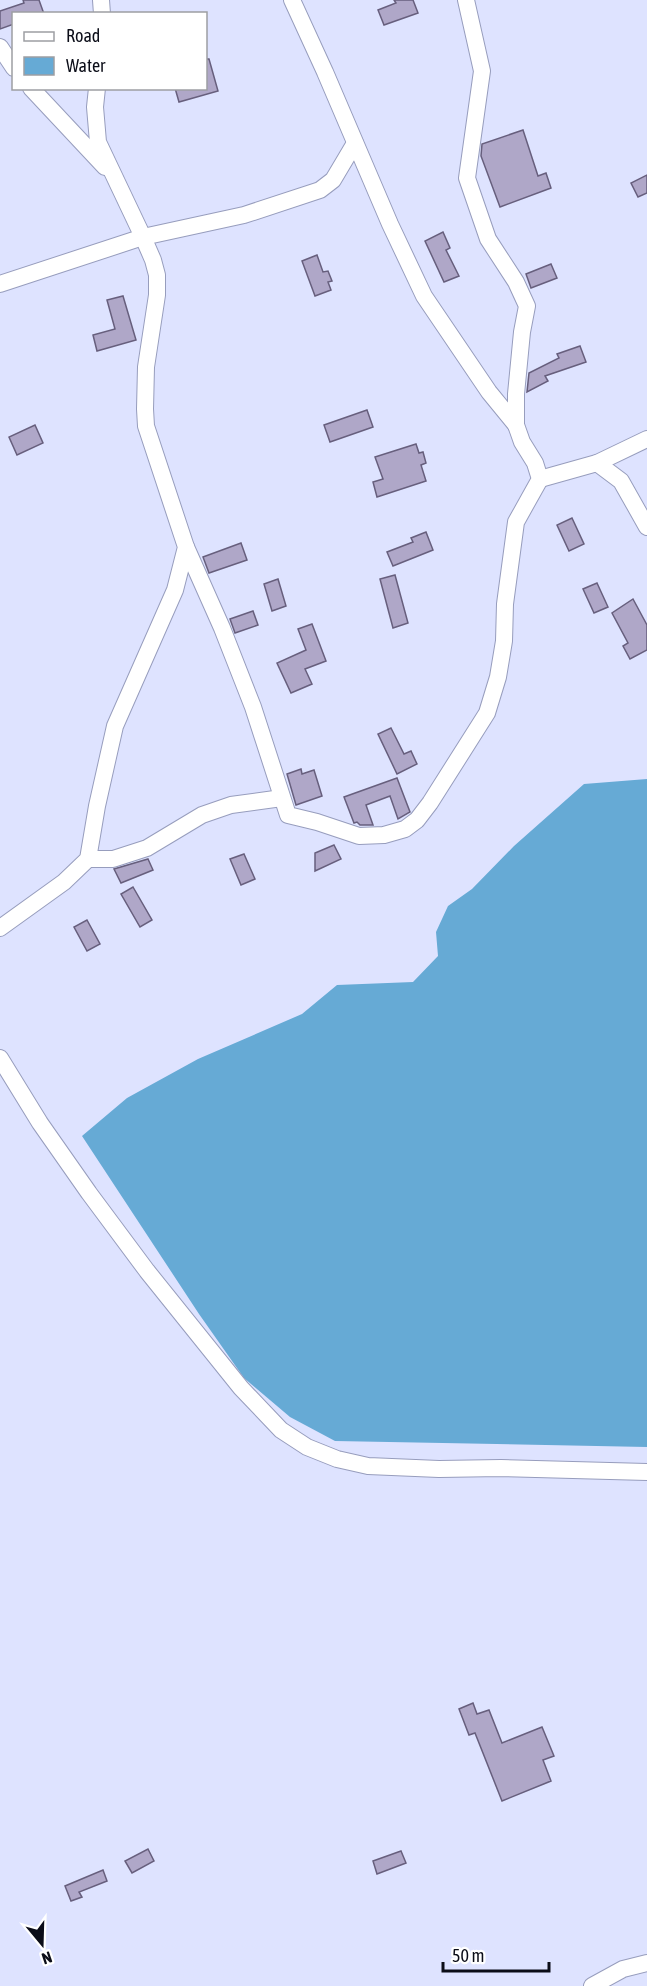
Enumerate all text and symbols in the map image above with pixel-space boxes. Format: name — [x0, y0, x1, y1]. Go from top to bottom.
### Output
legend — [12, 12, 207, 90]
text: Road — [66, 25, 100, 46]
text: Water — [66, 55, 106, 76]
north arrow — [12, 1914, 72, 1974]
scale bar — [443, 1935, 550, 1973]
text: 50 m — [452, 1945, 484, 1966]
text: N — [39, 1948, 54, 1968]

